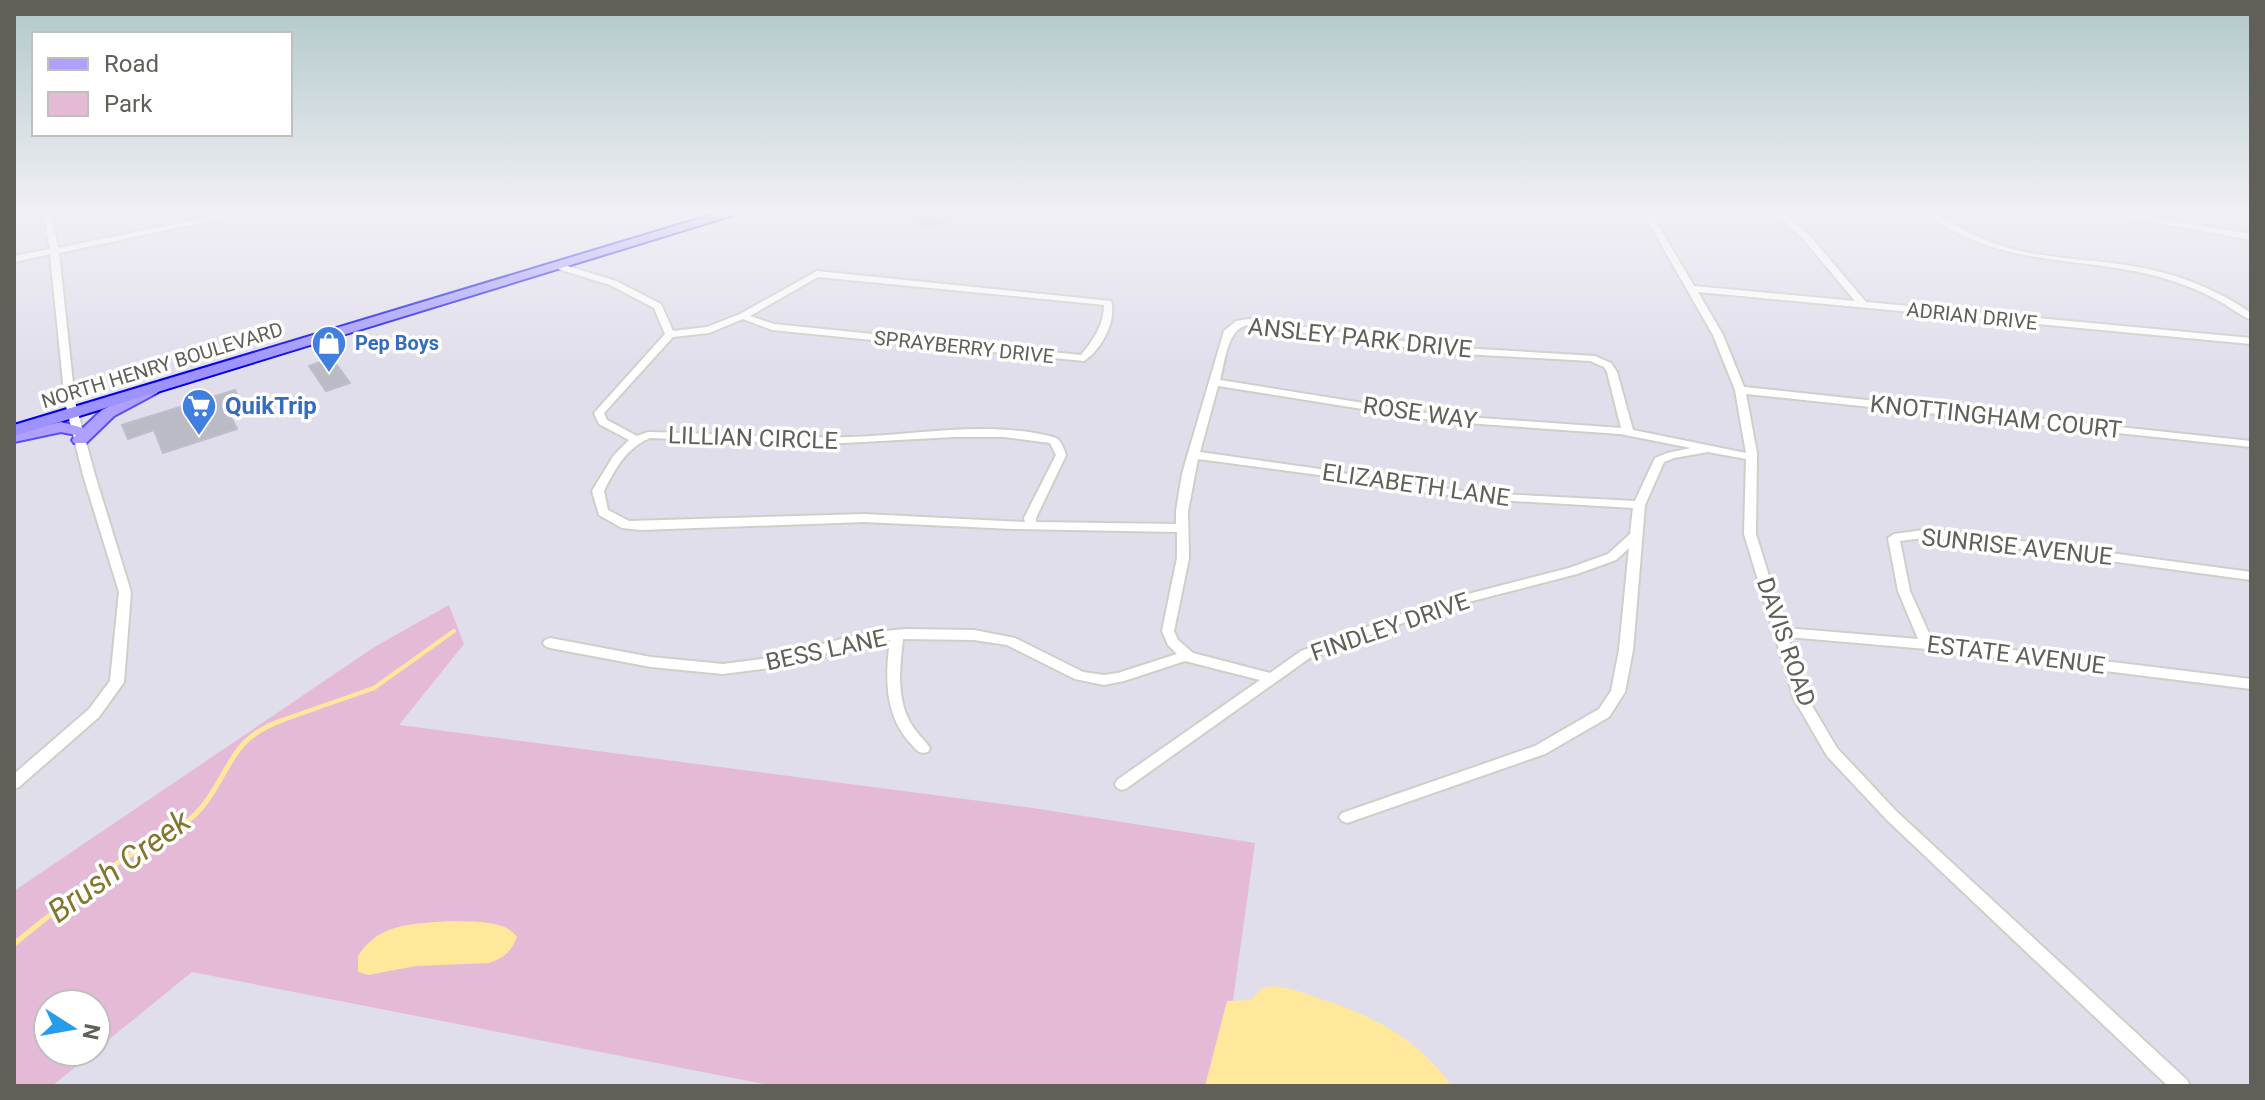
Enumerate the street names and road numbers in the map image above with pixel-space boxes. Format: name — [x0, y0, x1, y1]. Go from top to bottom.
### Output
street label: ADRIAN DRIVE — [1905, 297, 2039, 335]
street label: ANSLEY PARK DRIVE — [1247, 312, 1473, 364]
street label: NORTH HENRY BOULEVARD — [38, 317, 286, 413]
street label: SPRAYBERRY DRIVE — [873, 326, 1055, 368]
street label: KNOTTINGHAM COURT — [1869, 390, 2123, 444]
street label: ROSE WAY — [1361, 391, 1479, 435]
street label: LILLIAN CIRCLE — [668, 421, 838, 455]
street label: ELIZABETH LANE — [1320, 458, 1512, 512]
street label: SUNRISE AVENUE — [1920, 523, 2114, 571]
street label: DAVIS ROAD — [1751, 574, 1821, 710]
street label: FINDLEY DRIVE — [1307, 587, 1473, 667]
street label: BESS LANE — [763, 624, 889, 676]
street label: ESTATE AVENUE — [1925, 630, 2107, 680]

